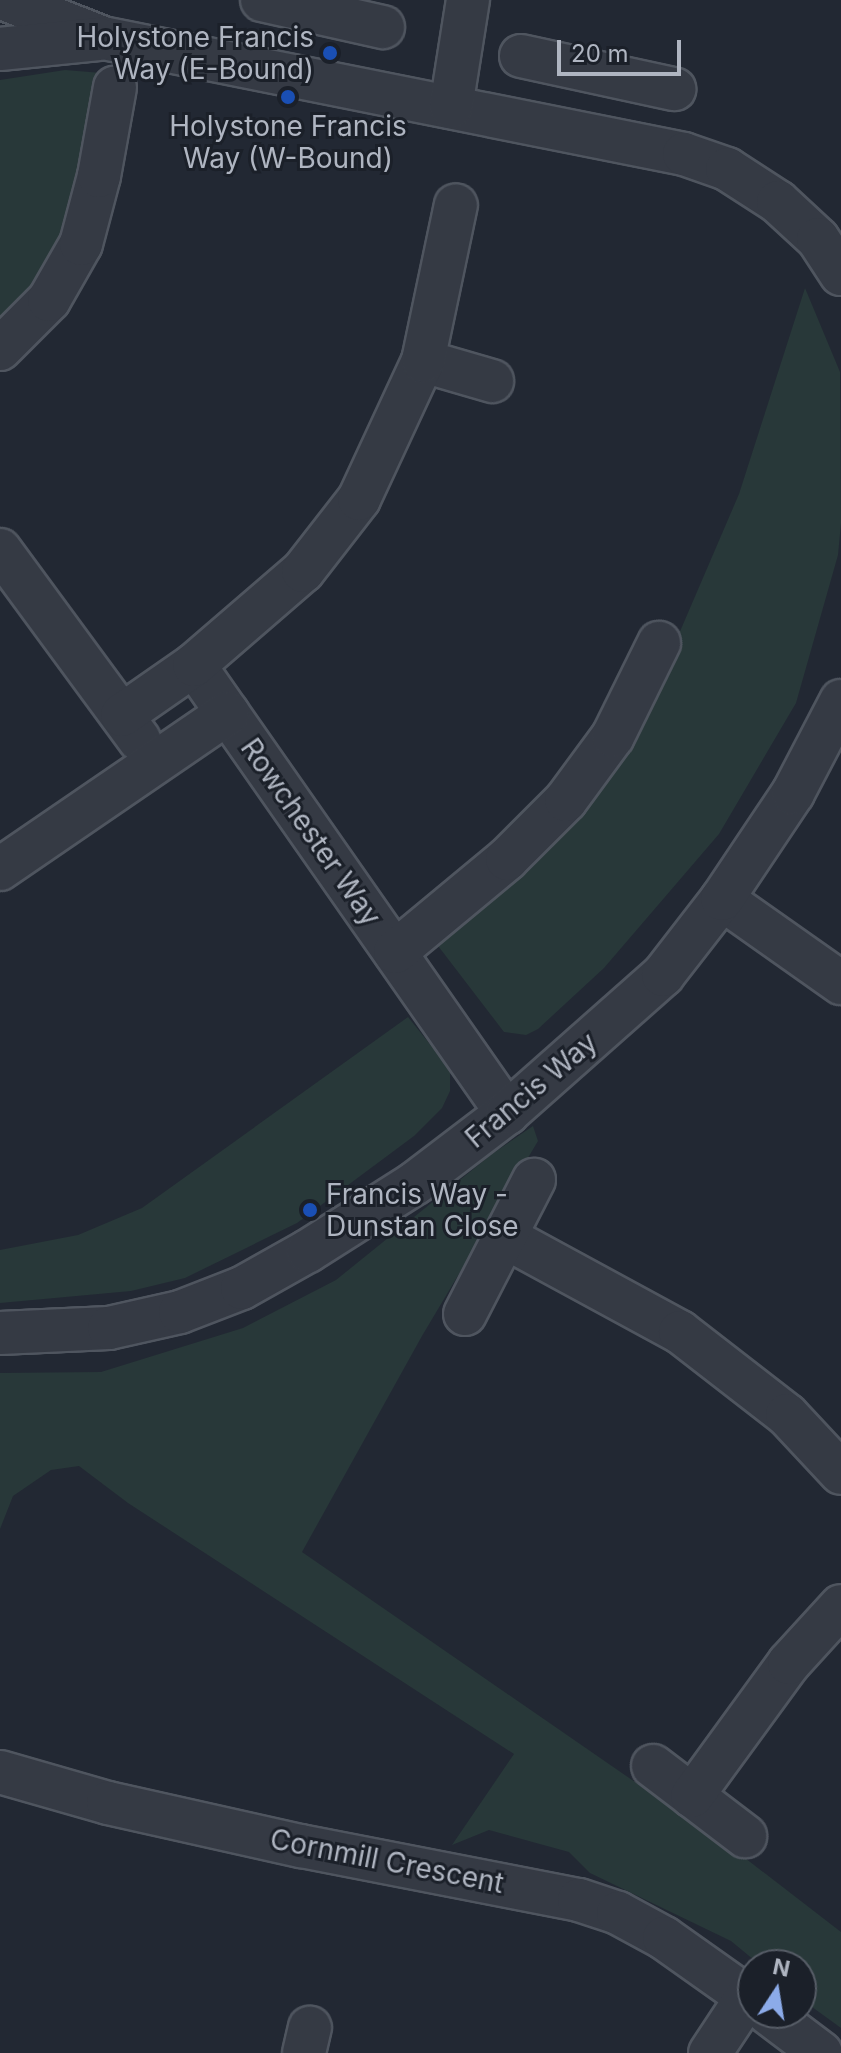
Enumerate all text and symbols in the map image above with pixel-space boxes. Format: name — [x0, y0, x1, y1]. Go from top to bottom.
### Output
place label: Holystone Francis Way (E-Bound) — [76, 20, 314, 86]
scale bar — [561, 24, 685, 74]
text: 20 m — [571, 39, 629, 68]
marker: Holystone Francis Way (E-Bound) — [321, 44, 339, 62]
marker: Holystone Francis Way (W-Bound) — [279, 88, 297, 106]
place label: Holystone Francis Way (W-Bound) — [169, 109, 407, 175]
street label: Rowchester Way — [234, 732, 388, 932]
street label: Francis Way — [458, 1025, 604, 1155]
place label: Francis Way - Dunstan Close — [326, 1177, 519, 1243]
marker: Francis Way - Dunstan Close — [301, 1201, 319, 1219]
street label: Cornmill Crescent — [267, 1822, 507, 1900]
north arrow — [737, 1949, 817, 2029]
text: N — [771, 1953, 792, 1982]

